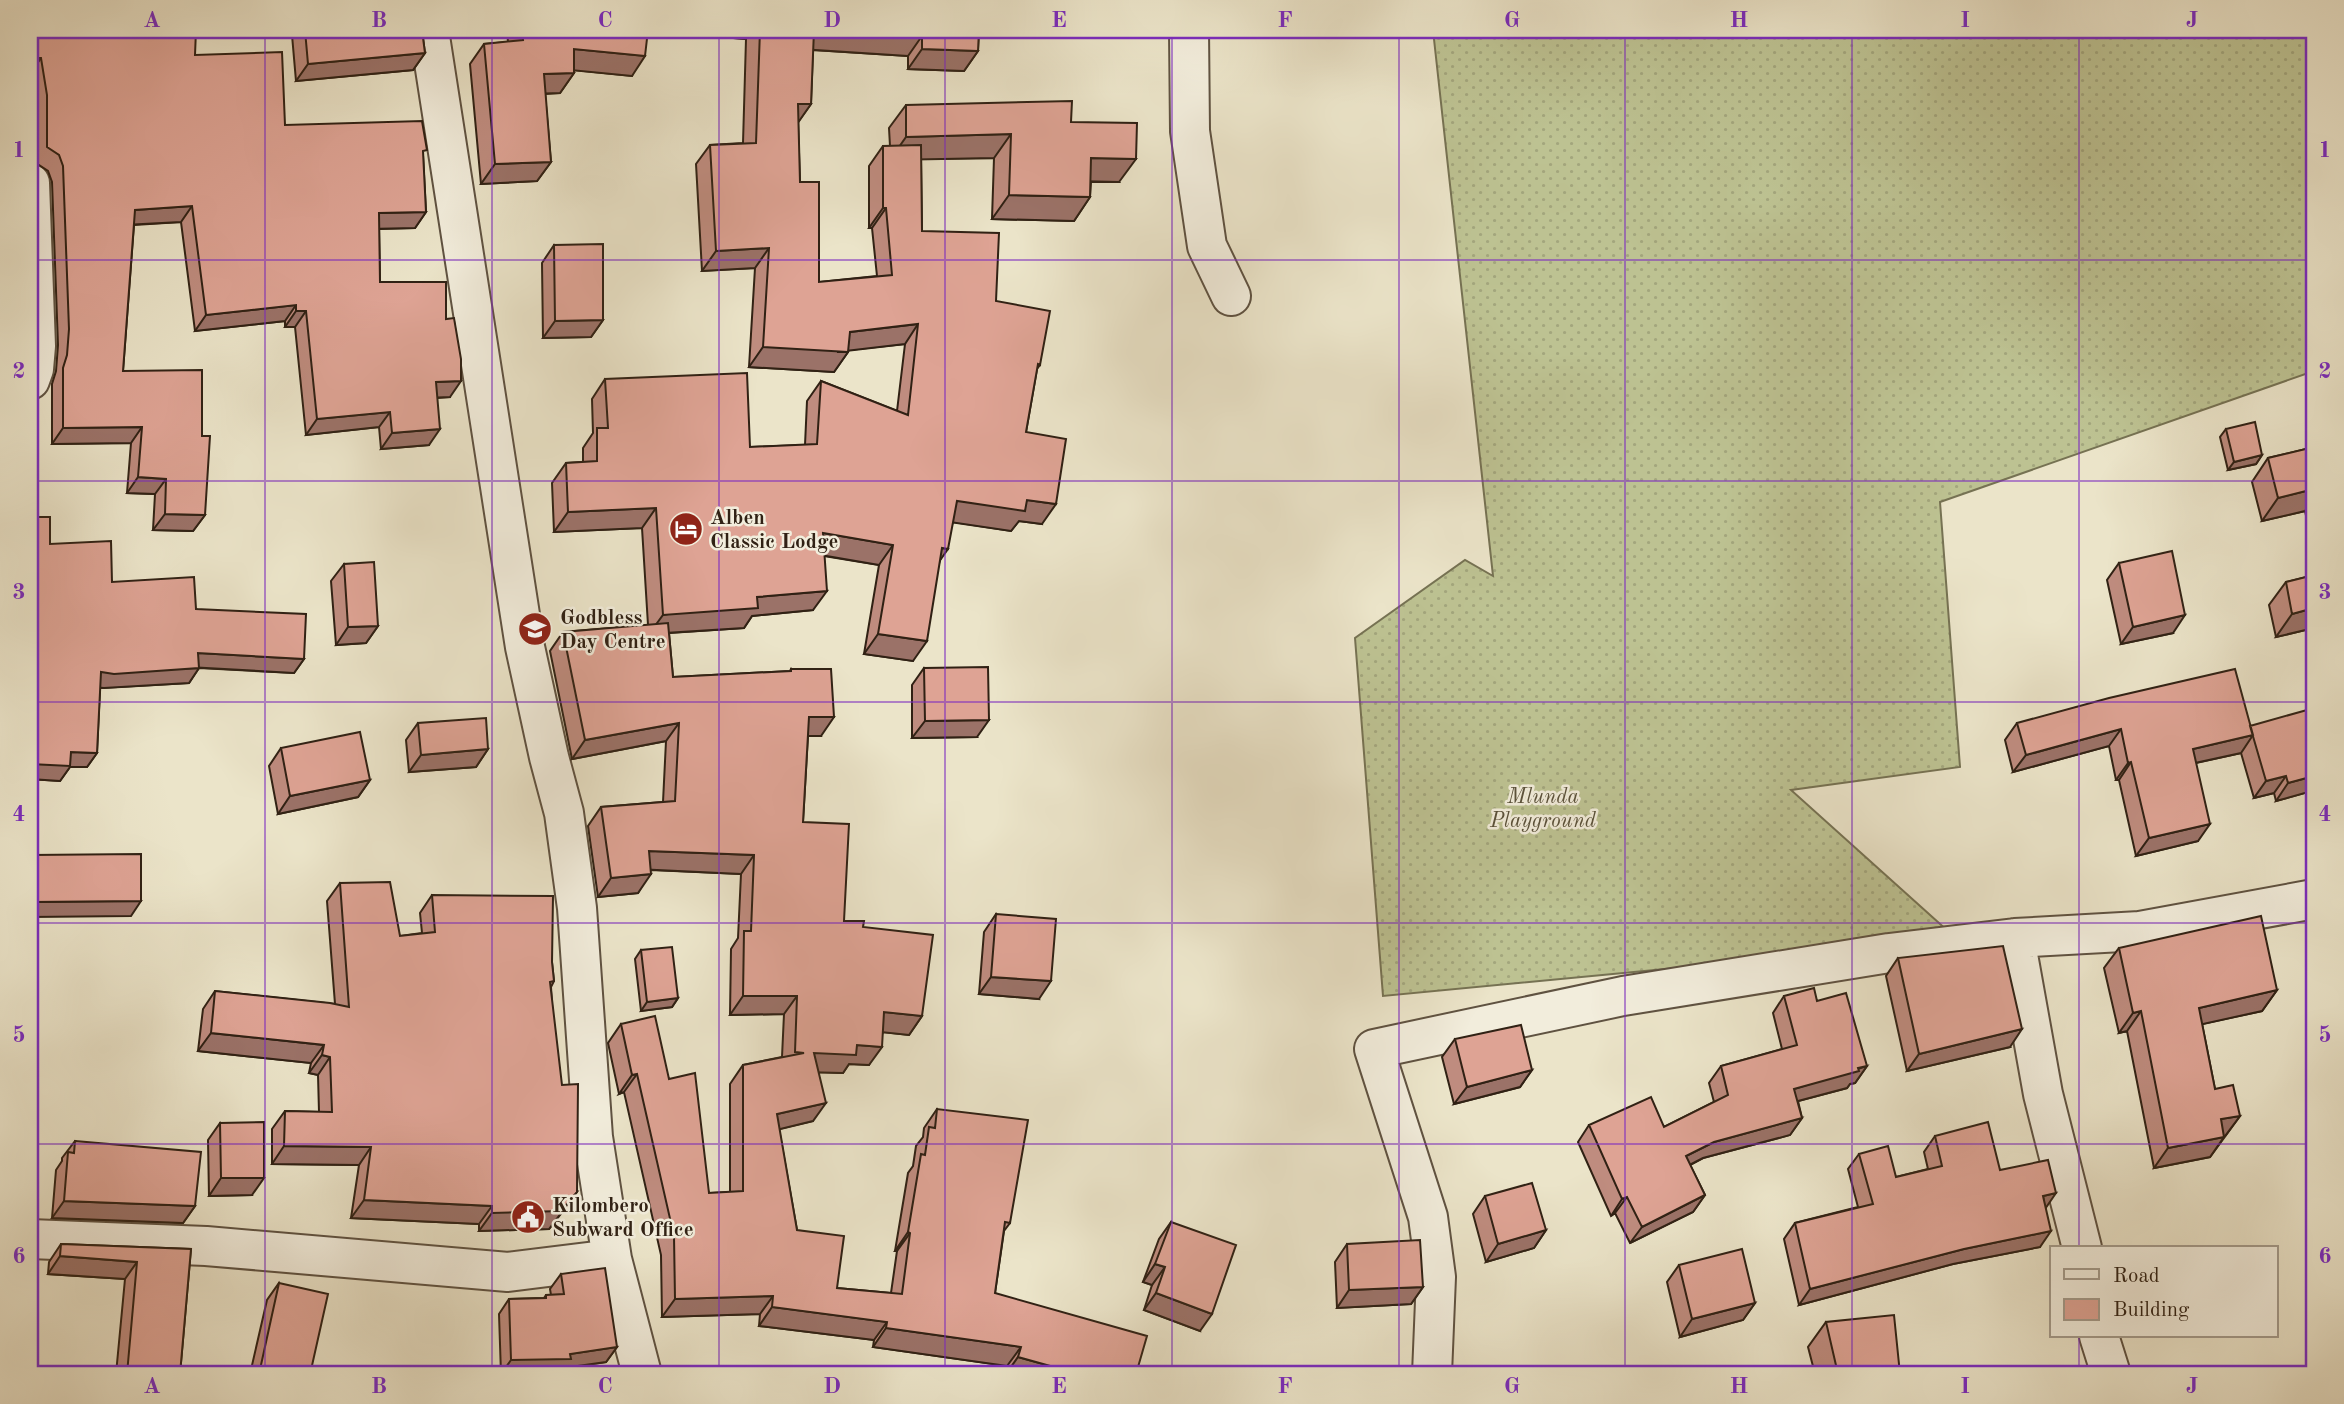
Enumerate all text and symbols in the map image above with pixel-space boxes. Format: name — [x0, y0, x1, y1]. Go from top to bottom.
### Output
text: A — [143, 9, 161, 32]
text: B — [371, 9, 387, 32]
text: C — [597, 9, 613, 32]
text: D — [823, 9, 841, 32]
text: E — [1051, 9, 1067, 32]
text: F — [1277, 9, 1293, 32]
text: G — [1504, 9, 1520, 32]
text: H — [1730, 9, 1748, 32]
text: I — [1960, 9, 1970, 32]
text: J — [2186, 9, 2198, 32]
text: 1 — [12, 139, 26, 162]
text: 1 — [2318, 139, 2332, 162]
text: 2 — [12, 360, 26, 383]
text: 2 — [2318, 360, 2332, 383]
place label: Alben Classic Lodge — [710, 508, 838, 553]
hotel icon: Alben Classic Lodge — [667, 510, 705, 548]
text: 3 — [12, 581, 26, 604]
text: 3 — [2318, 581, 2332, 604]
place label: Godbless Day Centre — [560, 608, 666, 653]
school or university icon: Godbless Day Centre — [516, 610, 554, 648]
park label: Mlunda Playground — [1489, 787, 1597, 832]
text: 4 — [12, 803, 26, 826]
text: 4 — [2318, 803, 2332, 826]
text: 5 — [12, 1024, 26, 1047]
text: 5 — [2318, 1024, 2332, 1047]
place label: Kilombero Subward Office — [552, 1196, 694, 1241]
public building icon: Kilombero Subward Office — [509, 1198, 547, 1236]
text: 6 — [12, 1245, 26, 1268]
text: 6 — [2318, 1245, 2332, 1268]
legend — [2050, 1246, 2278, 1338]
text: Road — [2113, 1266, 2160, 1287]
text: Building — [2113, 1300, 2190, 1321]
text: A — [143, 1375, 161, 1398]
text: B — [371, 1375, 387, 1398]
text: C — [597, 1375, 613, 1398]
text: D — [823, 1375, 841, 1398]
text: E — [1051, 1375, 1067, 1398]
text: F — [1277, 1375, 1293, 1398]
text: G — [1504, 1375, 1520, 1398]
text: H — [1730, 1375, 1748, 1398]
text: I — [1960, 1375, 1970, 1398]
text: J — [2186, 1375, 2198, 1398]

